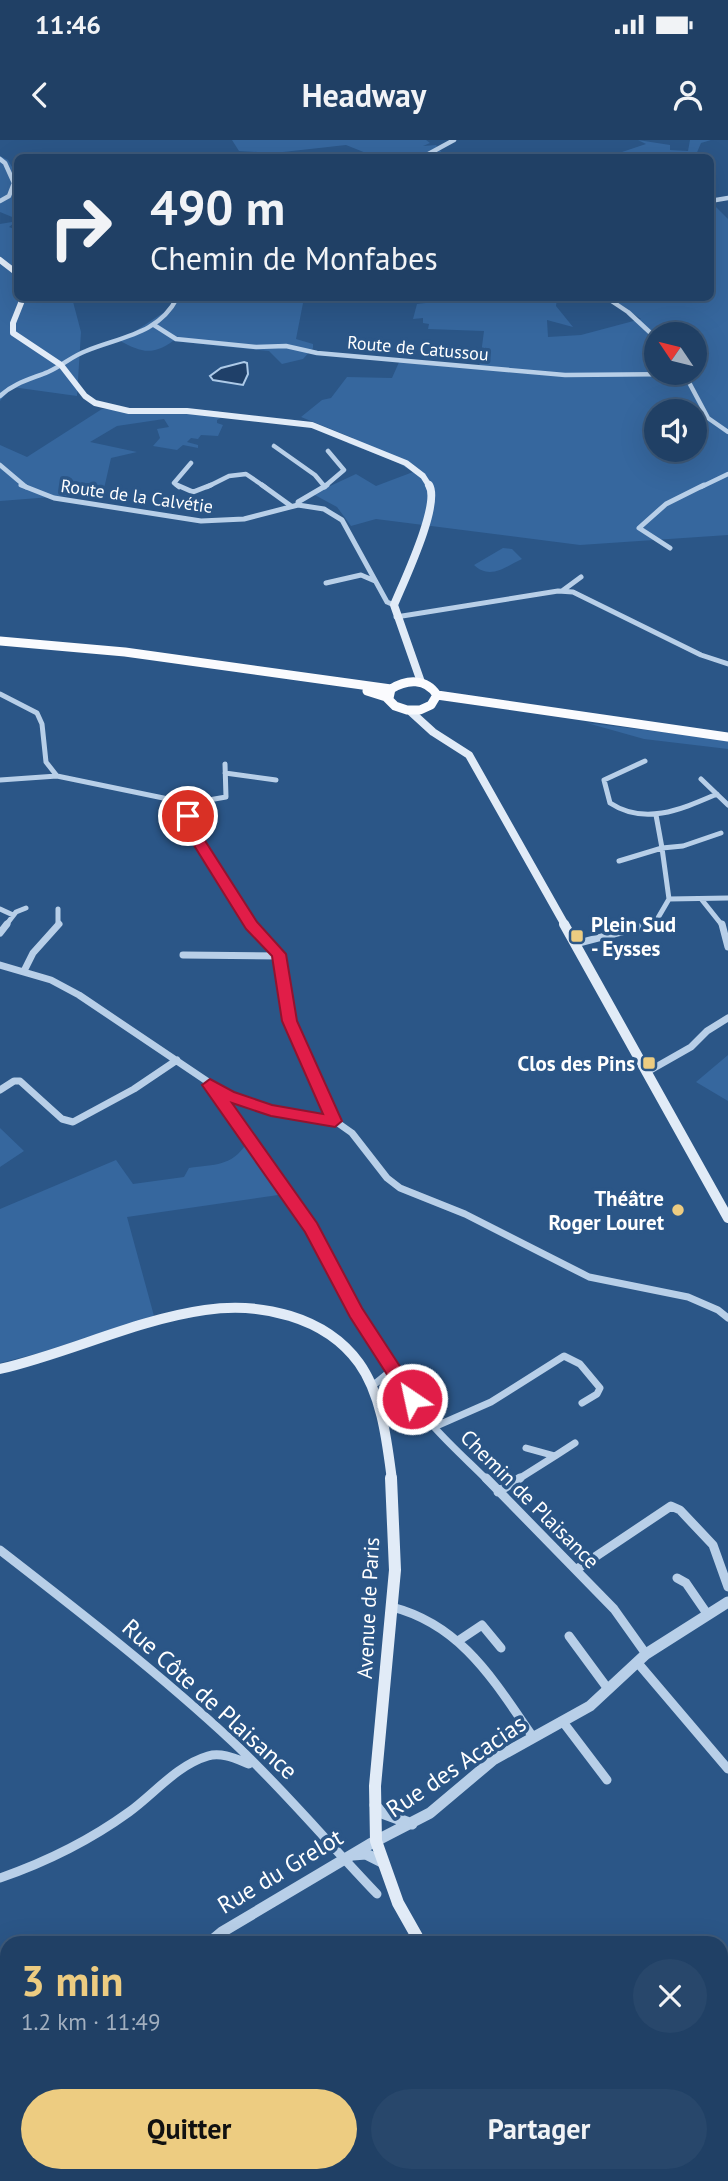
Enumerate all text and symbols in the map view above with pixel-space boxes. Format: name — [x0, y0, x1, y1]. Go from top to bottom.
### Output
text: 11:46 — [35, 8, 101, 41]
text: Headway — [302, 74, 426, 116]
icon: back — [21, 76, 59, 114]
icon: person — [669, 76, 707, 114]
text: 490 m — [150, 175, 285, 239]
icon: right — [35, 182, 126, 273]
text: Chemin de Monfabes — [150, 237, 438, 279]
north arrow — [644, 322, 707, 385]
map controls — [644, 322, 707, 462]
street label: Route de Catussou — [346, 330, 490, 366]
button: sound — [644, 399, 707, 462]
street label: Route de la Calvétie — [59, 474, 215, 518]
pin — [158, 786, 218, 846]
icon: arrive — [169, 797, 207, 835]
place label: Plein Sud - Eysses — [591, 911, 676, 962]
marker: Plein Sud - Eysses — [569, 928, 585, 944]
place label: Clos des Pins — [518, 1050, 635, 1077]
marker: Clos des Pins — [641, 1055, 657, 1071]
place label: Théâtre Roger Louret — [548, 1185, 665, 1236]
marker: Théâtre Roger Louret — [670, 1202, 686, 1218]
position arrow — [375, 1362, 449, 1436]
street label: Chemin de Plaisance — [455, 1424, 605, 1574]
street label: Avenue de Paris — [351, 1536, 385, 1680]
street label: Rue Côte de Plaisance — [116, 1612, 304, 1786]
street label: Rue des Acacias — [380, 1708, 532, 1824]
street label: Rue du Grelot — [212, 1821, 348, 1921]
text: 3 min — [21, 1953, 123, 2008]
button: close — [633, 1959, 707, 2033]
text: 1.2 km · 11:49 — [21, 2007, 160, 2036]
button: Quitter — [21, 2089, 357, 2169]
button: Partager — [371, 2089, 707, 2169]

